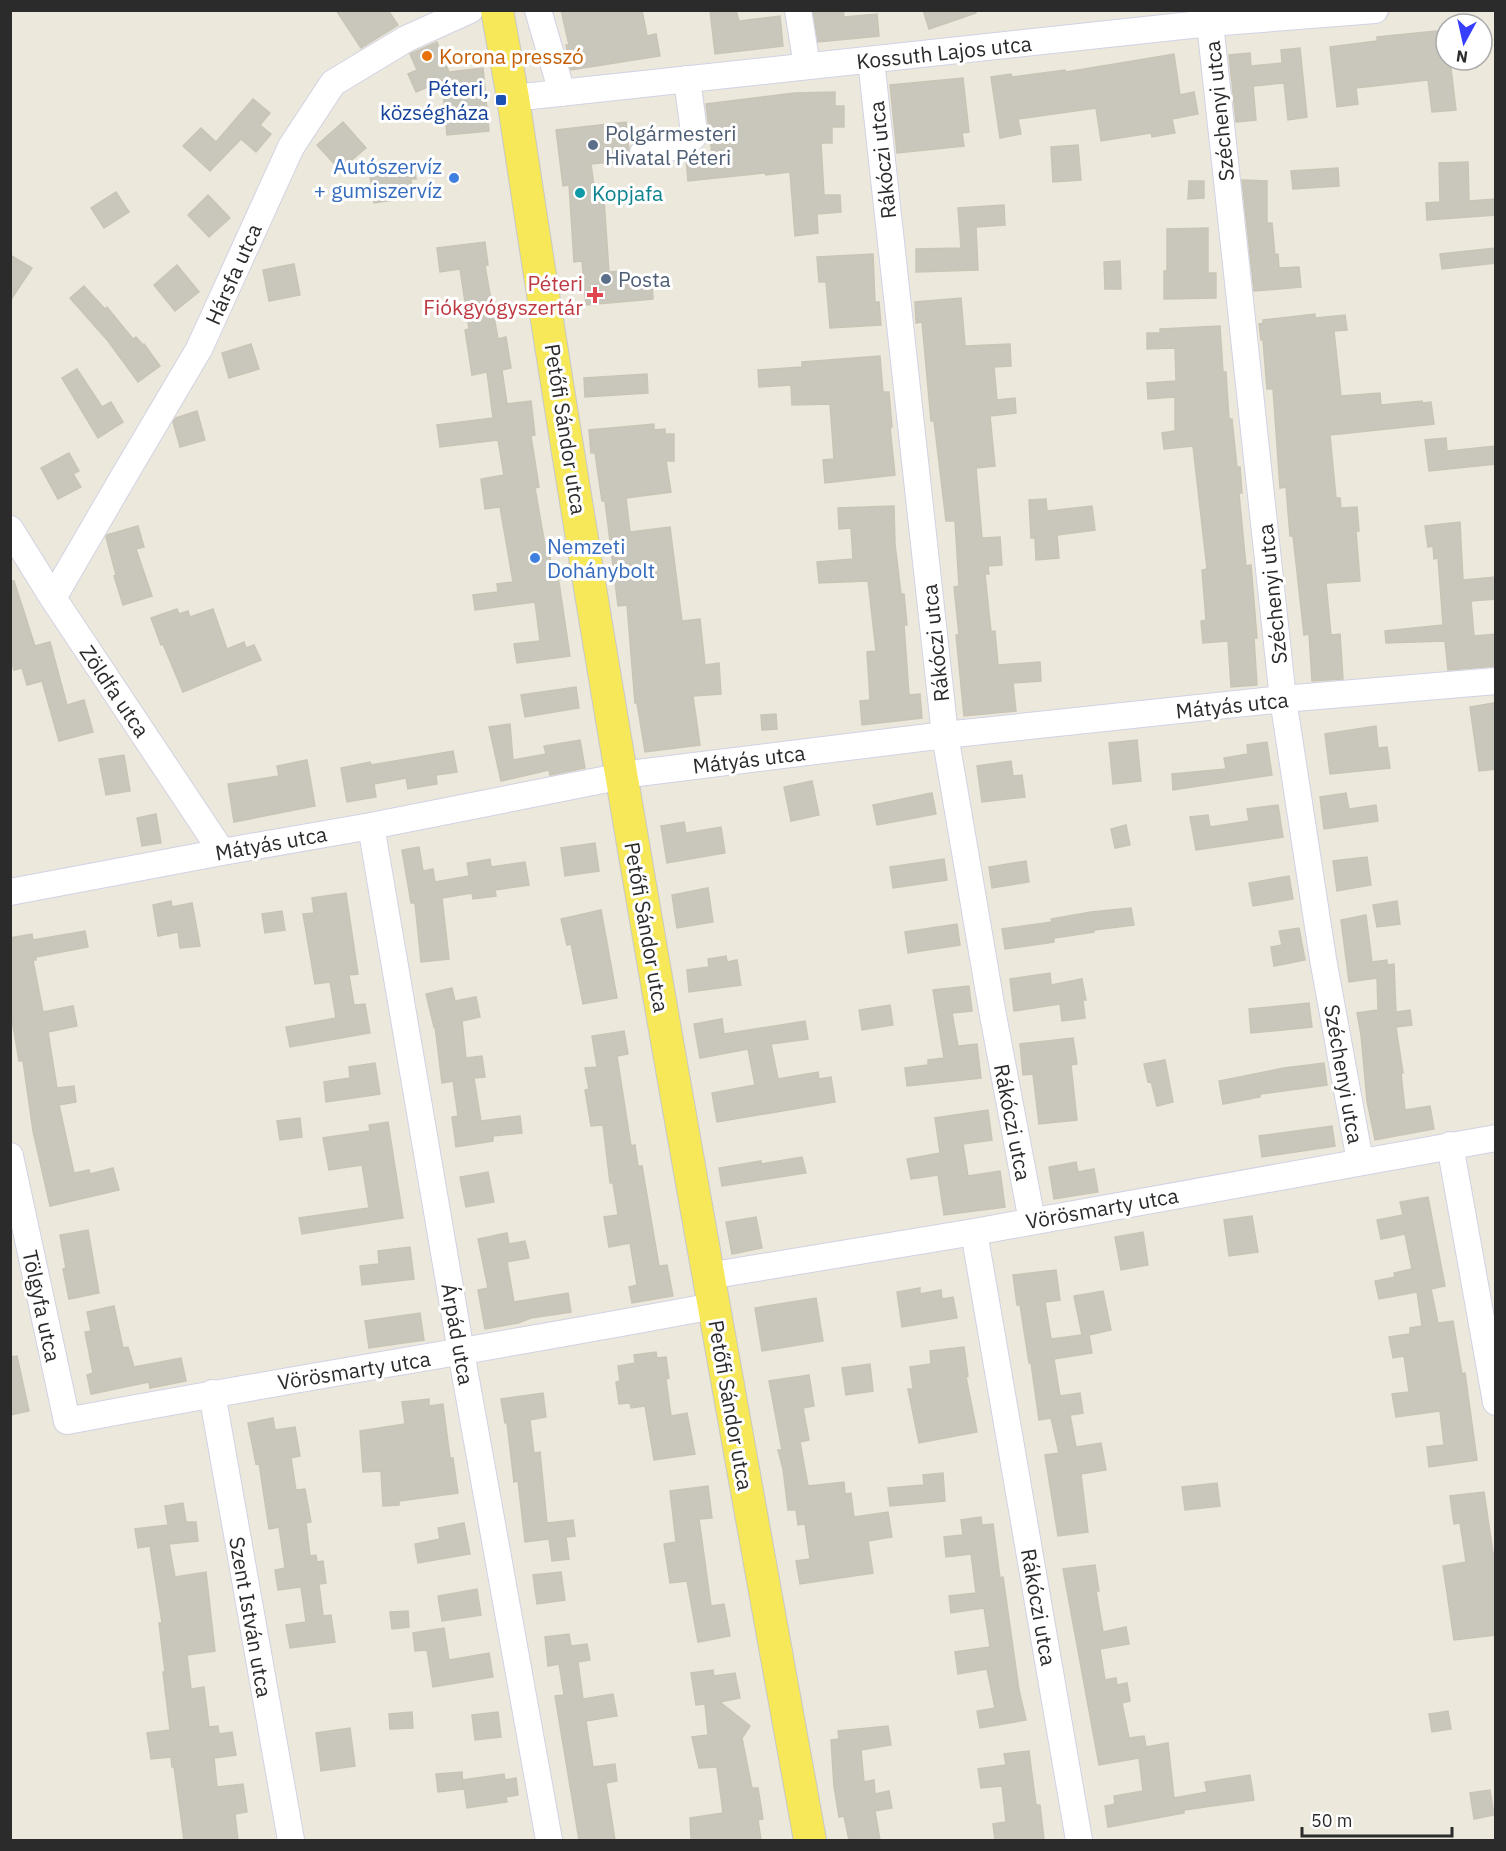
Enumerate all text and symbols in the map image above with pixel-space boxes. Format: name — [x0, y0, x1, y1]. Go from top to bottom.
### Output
north arrow — [1434, 12, 1494, 72]
street label: Kossuth Lajos utca — [855, 29, 1033, 75]
street label: Széchenyi utca — [1198, 40, 1240, 182]
place label: Korona presszó — [439, 42, 584, 70]
text: N — [1455, 46, 1469, 68]
marker: Korona presszó — [420, 49, 434, 63]
place label: Péteri, községháza — [380, 74, 489, 126]
marker: Péteri, községháza — [494, 93, 508, 107]
street label: Rákóczi utca — [862, 100, 902, 220]
place label: Polgármesteri Hivatal Péteri — [605, 119, 736, 171]
marker: Polgármesteri Hivatal Péteri — [586, 138, 600, 152]
place label: Autószervíz + gumiszervíz — [314, 152, 442, 204]
marker: Autószervíz + gumiszervíz — [447, 171, 461, 185]
place label: Kopjafa — [592, 179, 663, 207]
marker: Kopjafa — [573, 186, 587, 200]
street label: Hársfa utca — [198, 219, 268, 329]
place label: Posta — [618, 265, 671, 293]
place label: Péteri Fiókgyógyszertár — [423, 269, 583, 321]
marker: Posta — [599, 272, 613, 286]
marker: Péteri Fiókgyógyszertár — [588, 288, 602, 302]
street label: Petőfi Sándor utca — [539, 342, 593, 516]
street label: Széchenyi utca — [1251, 523, 1293, 665]
place label: Nemzeti Dohánybolt — [547, 532, 655, 584]
marker: Nemzeti Dohánybolt — [528, 551, 542, 565]
street label: Rákóczi utca — [915, 583, 955, 703]
street label: Zöldfa utca — [74, 639, 156, 743]
street label: Mátyás utca — [1174, 685, 1290, 725]
street label: Mátyás utca — [691, 738, 807, 780]
street label: Mátyás utca — [213, 819, 329, 867]
street label: Petőfi Sándor utca — [618, 840, 676, 1014]
street label: Széchenyi utca — [1318, 1002, 1370, 1146]
street label: Rákóczi utca — [988, 1061, 1038, 1183]
street label: Vörösmarty utca — [1023, 1181, 1181, 1235]
street label: Tölgyfa utca — [16, 1247, 68, 1365]
street label: Árpád utca — [435, 1281, 481, 1387]
street label: Petőfi Sándor utca — [702, 1318, 760, 1492]
street label: Vörösmarty utca — [275, 1344, 433, 1396]
street label: Szent István utca — [223, 1534, 279, 1700]
street label: Rákóczi utca — [1015, 1546, 1063, 1668]
scale bar — [1302, 1800, 1452, 1838]
text: 50 m — [1311, 1809, 1353, 1832]

